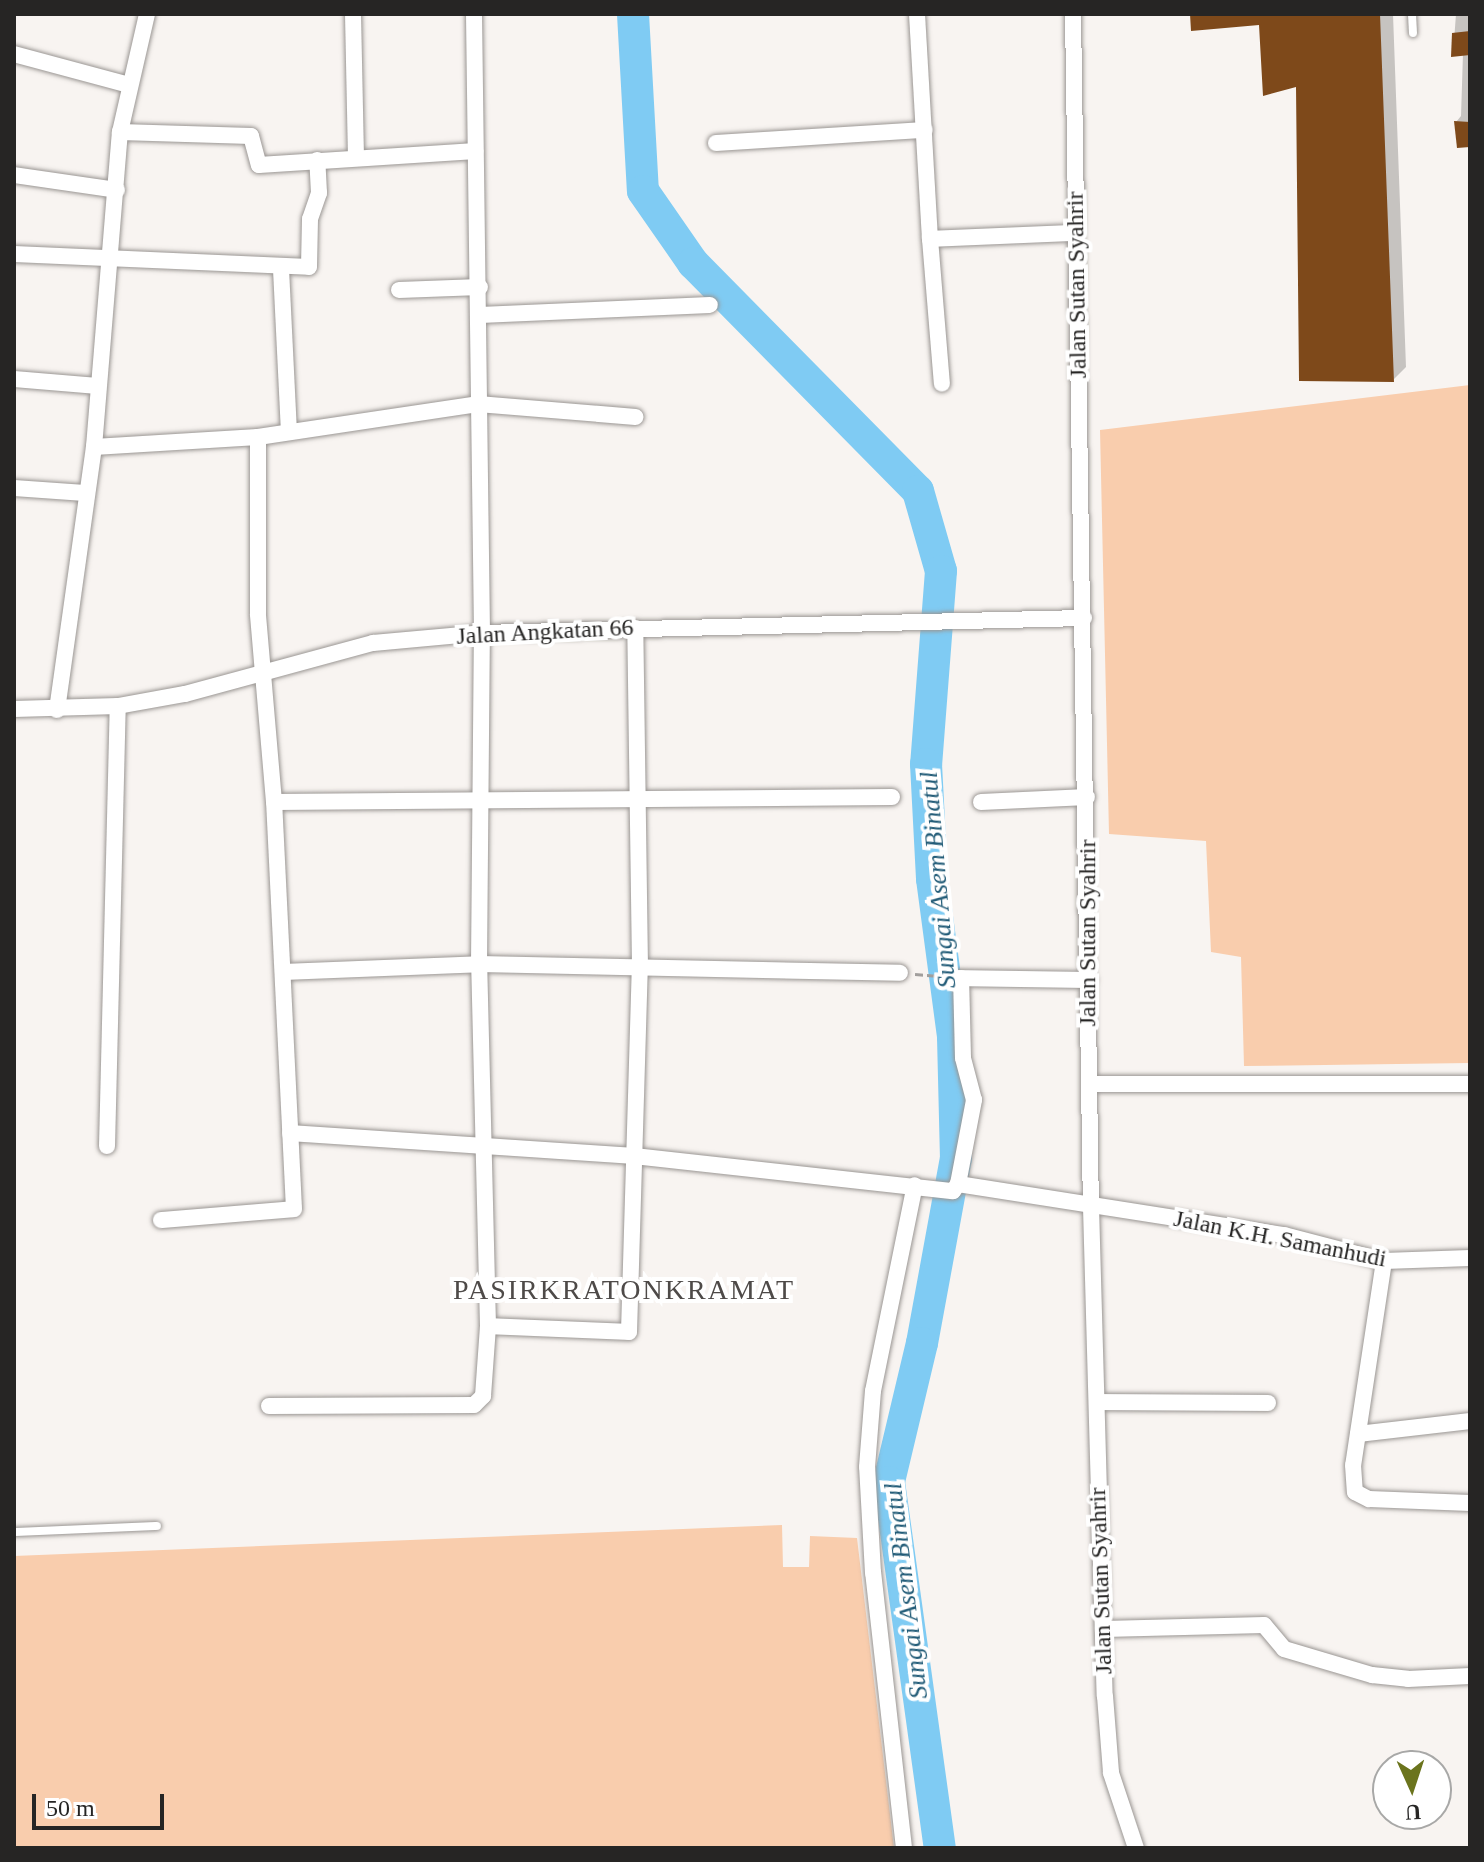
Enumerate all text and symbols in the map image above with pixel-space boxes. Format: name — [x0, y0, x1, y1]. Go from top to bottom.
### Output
street label: Jalan Sutan Syahrir — [1061, 191, 1093, 379]
street label: Jalan Angkatan 66 — [455, 613, 635, 651]
water label: Sungai Asem Binatul — [913, 770, 963, 990]
street label: Jalan Sutan Syahrir — [1074, 840, 1102, 1026]
street label: Jalan K.H. Samanhudi — [1171, 1204, 1389, 1274]
district label: PASIRKRATONKRAMAT — [453, 1273, 795, 1307]
water label: Sungai Asem Binatul — [877, 1481, 935, 1701]
street label: Jalan Sutan Syahrir — [1083, 1487, 1119, 1675]
north arrow — [1372, 1750, 1452, 1830]
scale bar — [36, 1778, 168, 1828]
text: 50 m — [46, 1795, 95, 1821]
text: U — [1405, 1800, 1422, 1825]

